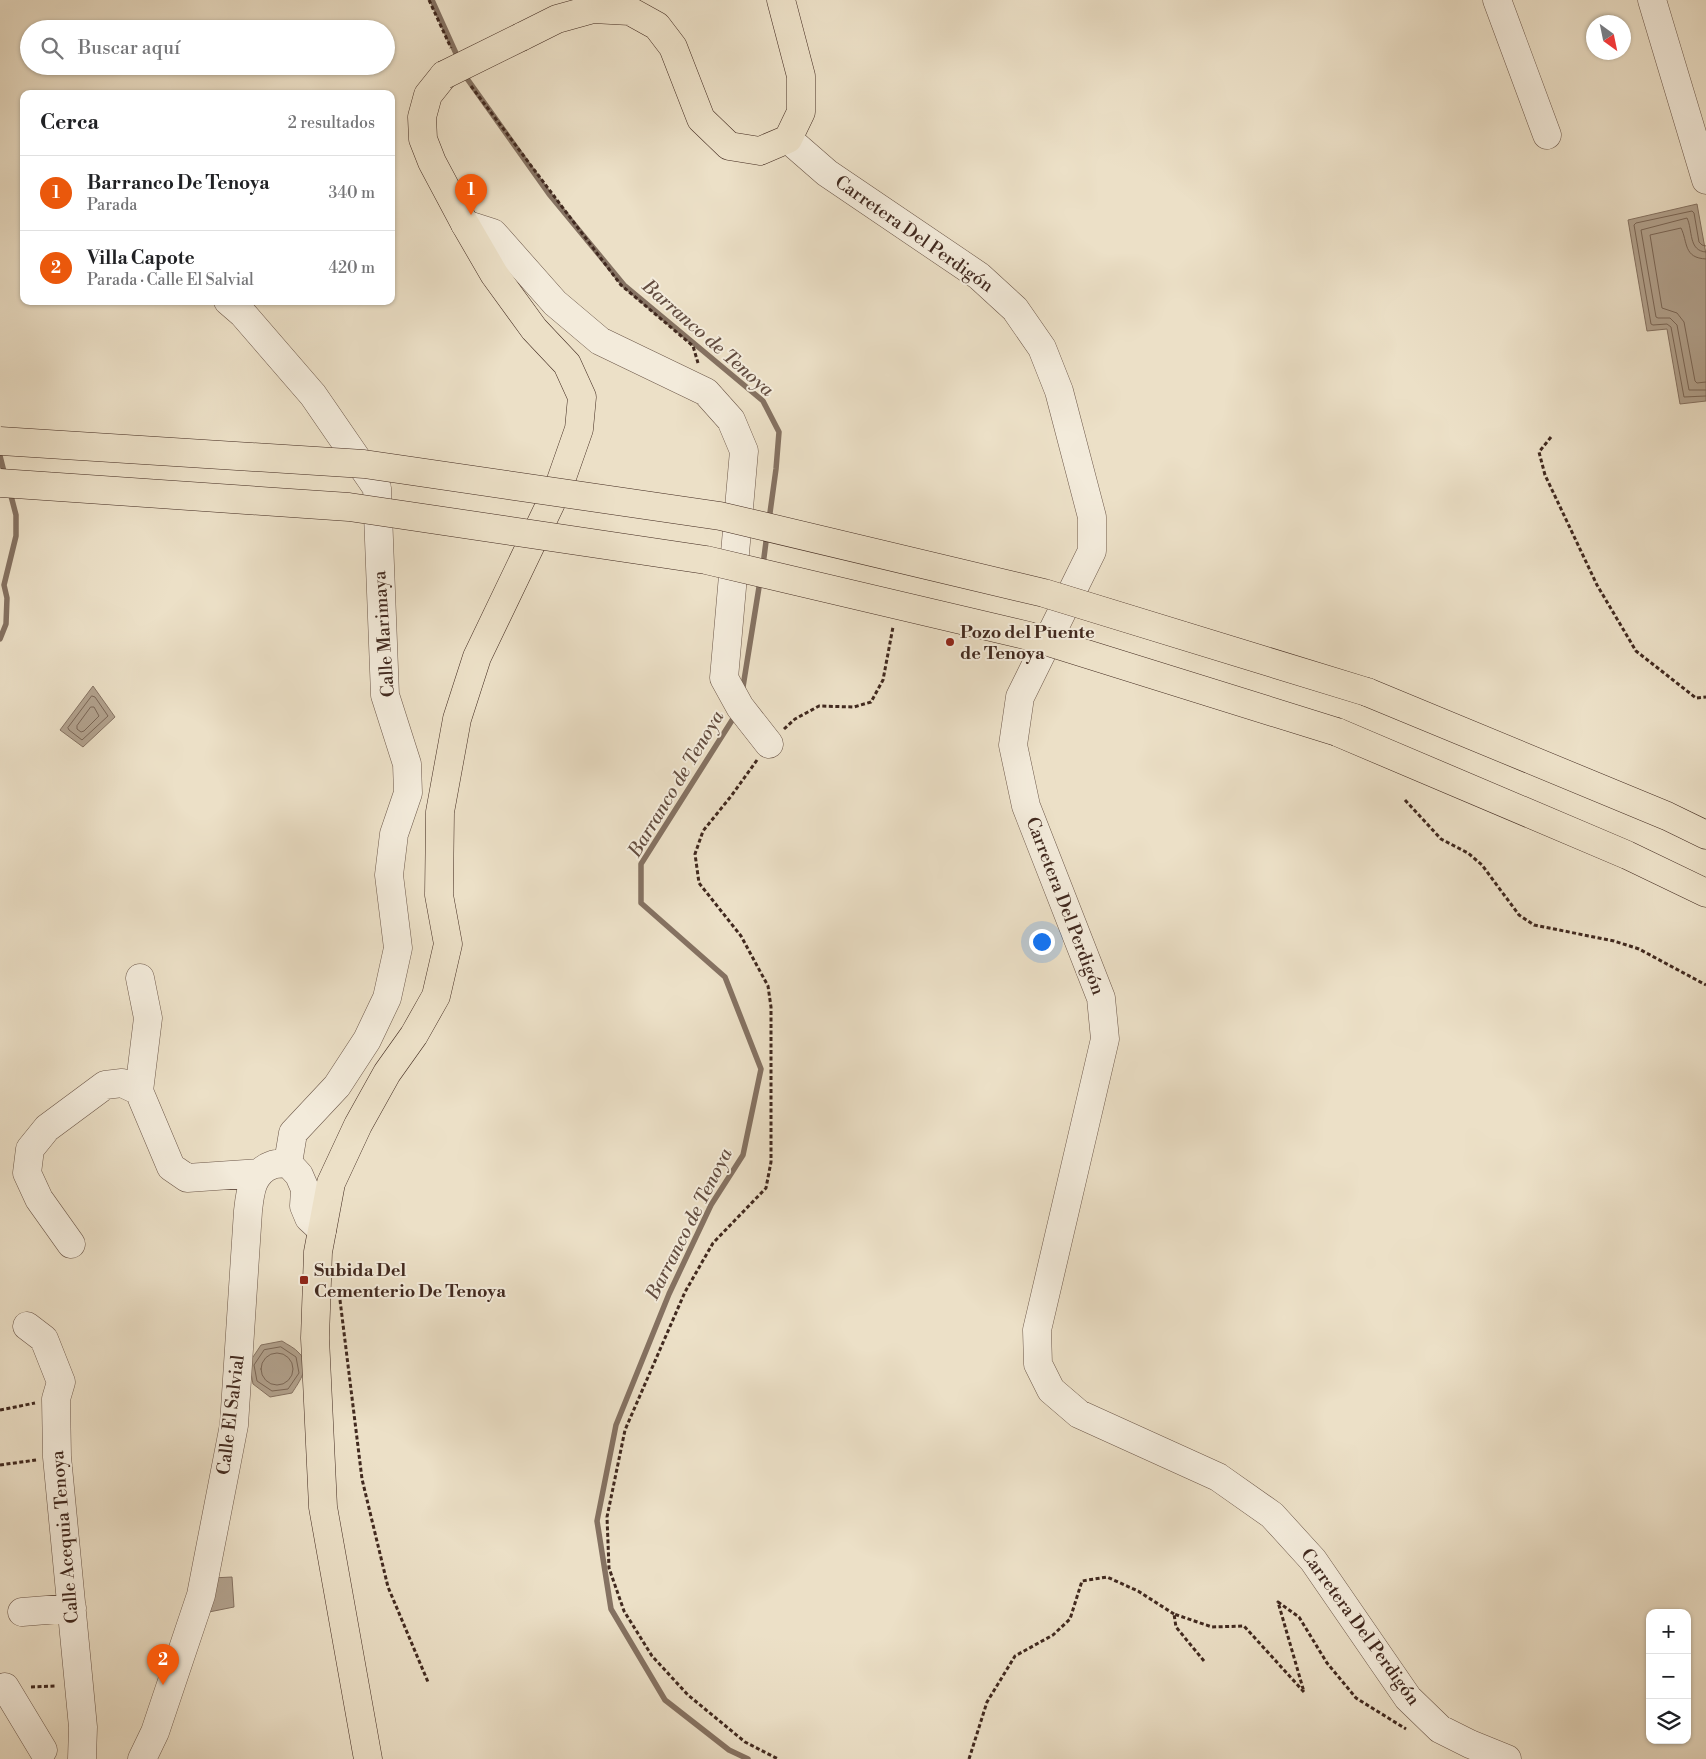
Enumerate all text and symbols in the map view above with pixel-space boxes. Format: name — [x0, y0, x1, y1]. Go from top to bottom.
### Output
north arrow — [1586, 15, 1631, 60]
search box — [20, 20, 395, 75]
icon: search — [38, 34, 66, 62]
text: Buscar aquí — [78, 36, 180, 60]
text: Cerca — [40, 110, 99, 136]
text: 2 resultados — [288, 113, 375, 133]
text: Barranco De Tenoya — [87, 171, 270, 195]
street label: Carretera Del Perdigón — [830, 171, 998, 298]
pin: 1 — [455, 174, 487, 215]
text: 1 — [52, 183, 60, 203]
text: 340 m — [328, 183, 375, 203]
text: Parada — [87, 195, 137, 215]
text: Villa Capote — [87, 246, 195, 270]
text: 2 — [51, 258, 61, 278]
text: 420 m — [328, 258, 375, 278]
text: Parada · Calle El Salvial — [87, 270, 254, 290]
water label: Barranco de Tenoya — [636, 274, 779, 402]
street label: Calle Marimaya — [368, 569, 400, 698]
place label: Pozo del Puente de Tenoya — [960, 621, 1095, 665]
marker: Pozo del Puente de Tenoya — [944, 636, 956, 648]
water label: Barranco de Tenoya — [622, 706, 729, 863]
street label: Carretera Del Perdigón — [1020, 814, 1110, 998]
your location — [1029, 929, 1055, 955]
water label: Barranco de Tenoya — [640, 1144, 738, 1305]
place label: Subida Del Cementerio De Tenoya — [314, 1259, 506, 1303]
marker: Subida Del Cementerio De Tenoya — [298, 1274, 310, 1286]
street label: Calle El Salvial — [212, 1353, 250, 1476]
street label: Calle Acequia Tenoya — [46, 1449, 84, 1624]
street label: Carretera Del Perdigón — [1295, 1544, 1425, 1710]
map controls — [1646, 1609, 1691, 1744]
button: + — [1646, 1609, 1691, 1654]
pin: 2 — [147, 1644, 179, 1685]
button: − — [1646, 1654, 1691, 1699]
button: layers — [1646, 1699, 1691, 1744]

